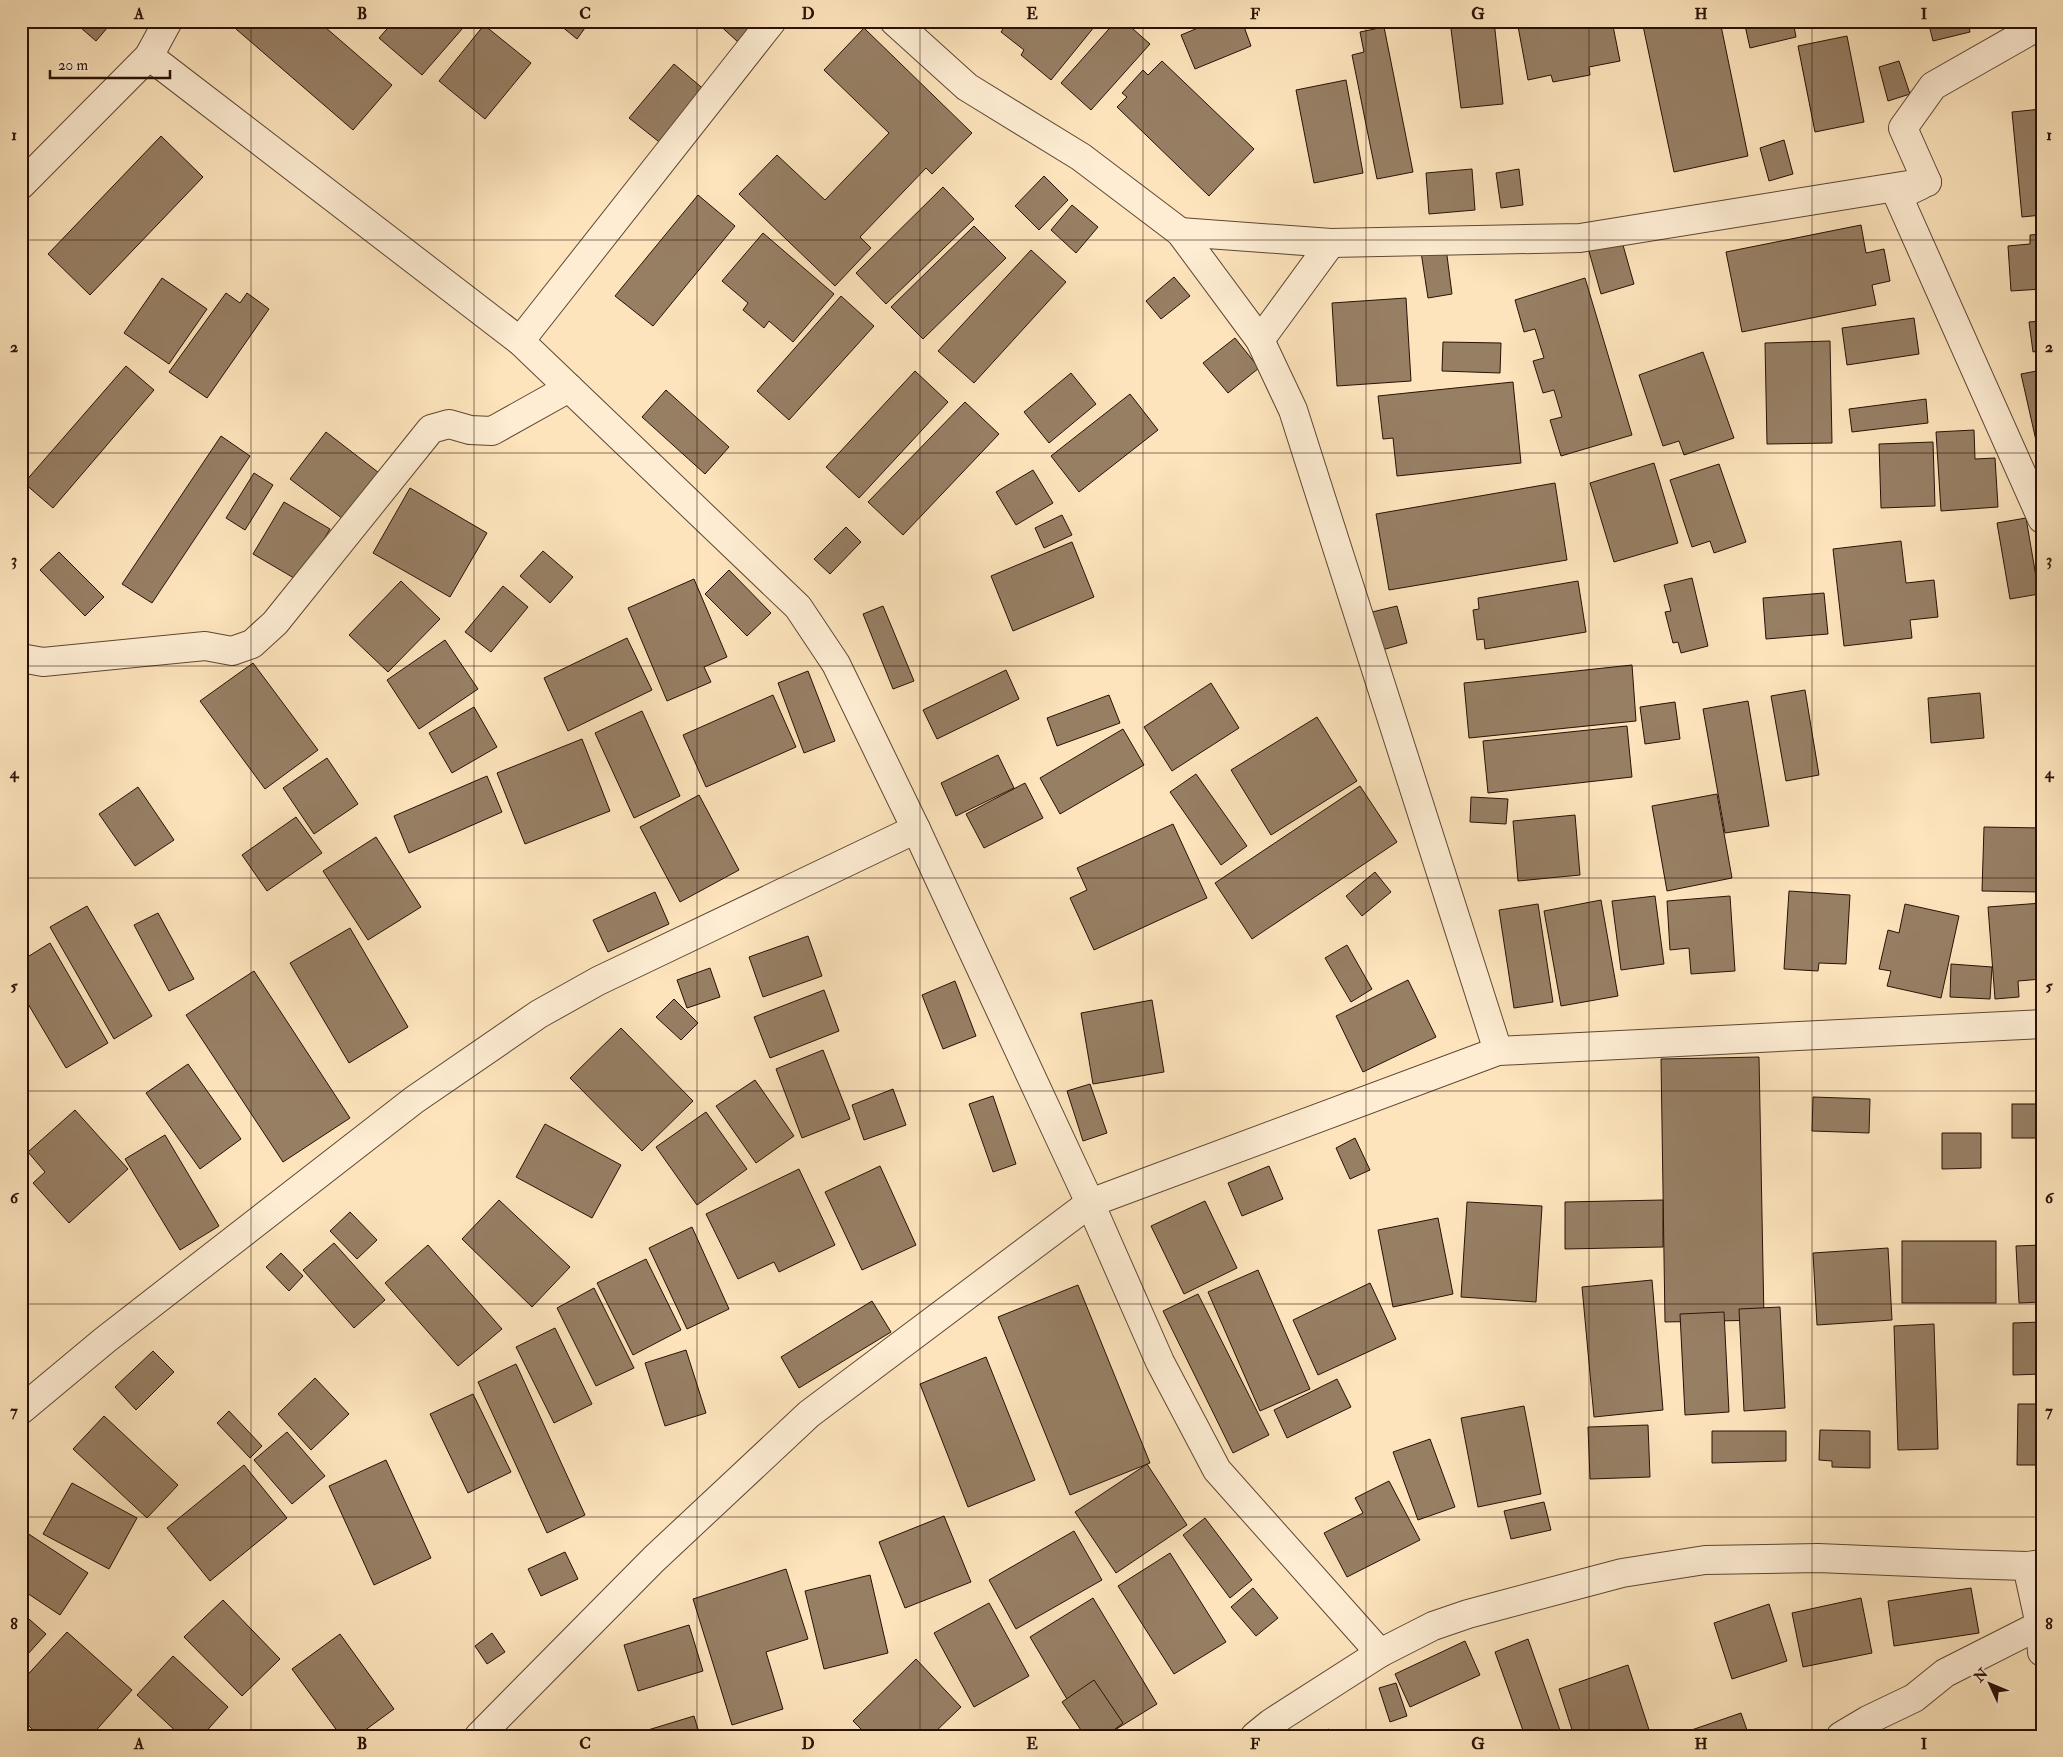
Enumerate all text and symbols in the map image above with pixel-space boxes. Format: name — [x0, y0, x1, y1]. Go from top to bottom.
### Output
text: A — [133, 4, 145, 24]
text: B — [357, 4, 367, 24]
text: C — [579, 4, 591, 24]
text: D — [801, 4, 815, 24]
text: E — [1026, 4, 1038, 24]
text: F — [1250, 4, 1260, 24]
text: G — [1471, 4, 1485, 24]
text: H — [1694, 4, 1708, 24]
text: I — [1921, 4, 1928, 24]
scale bar — [50, 48, 170, 80]
text: 20 m — [58, 56, 88, 75]
text: 1 — [11, 125, 17, 145]
text: 1 — [2046, 125, 2052, 145]
text: 2 — [10, 337, 18, 357]
text: 2 — [2045, 337, 2053, 357]
text: 3 — [11, 550, 17, 570]
text: 3 — [2046, 550, 2052, 570]
text: 4 — [9, 763, 20, 783]
text: 4 — [2044, 763, 2055, 783]
text: 5 — [10, 976, 18, 996]
text: 5 — [2045, 976, 2053, 996]
text: 6 — [10, 1188, 20, 1208]
text: 6 — [2045, 1188, 2055, 1208]
text: 7 — [10, 1401, 18, 1421]
text: 7 — [2045, 1401, 2053, 1421]
text: 8 — [10, 1614, 18, 1634]
text: 8 — [2045, 1614, 2053, 1634]
north arrow — [1966, 1660, 2016, 1710]
text: N — [1970, 1665, 1992, 1686]
text: A — [133, 1734, 145, 1754]
text: B — [357, 1734, 367, 1754]
text: C — [579, 1734, 591, 1754]
text: D — [801, 1734, 815, 1754]
text: E — [1026, 1734, 1038, 1754]
text: F — [1250, 1734, 1260, 1754]
text: G — [1471, 1734, 1485, 1754]
text: H — [1694, 1734, 1708, 1754]
text: I — [1921, 1734, 1928, 1754]

